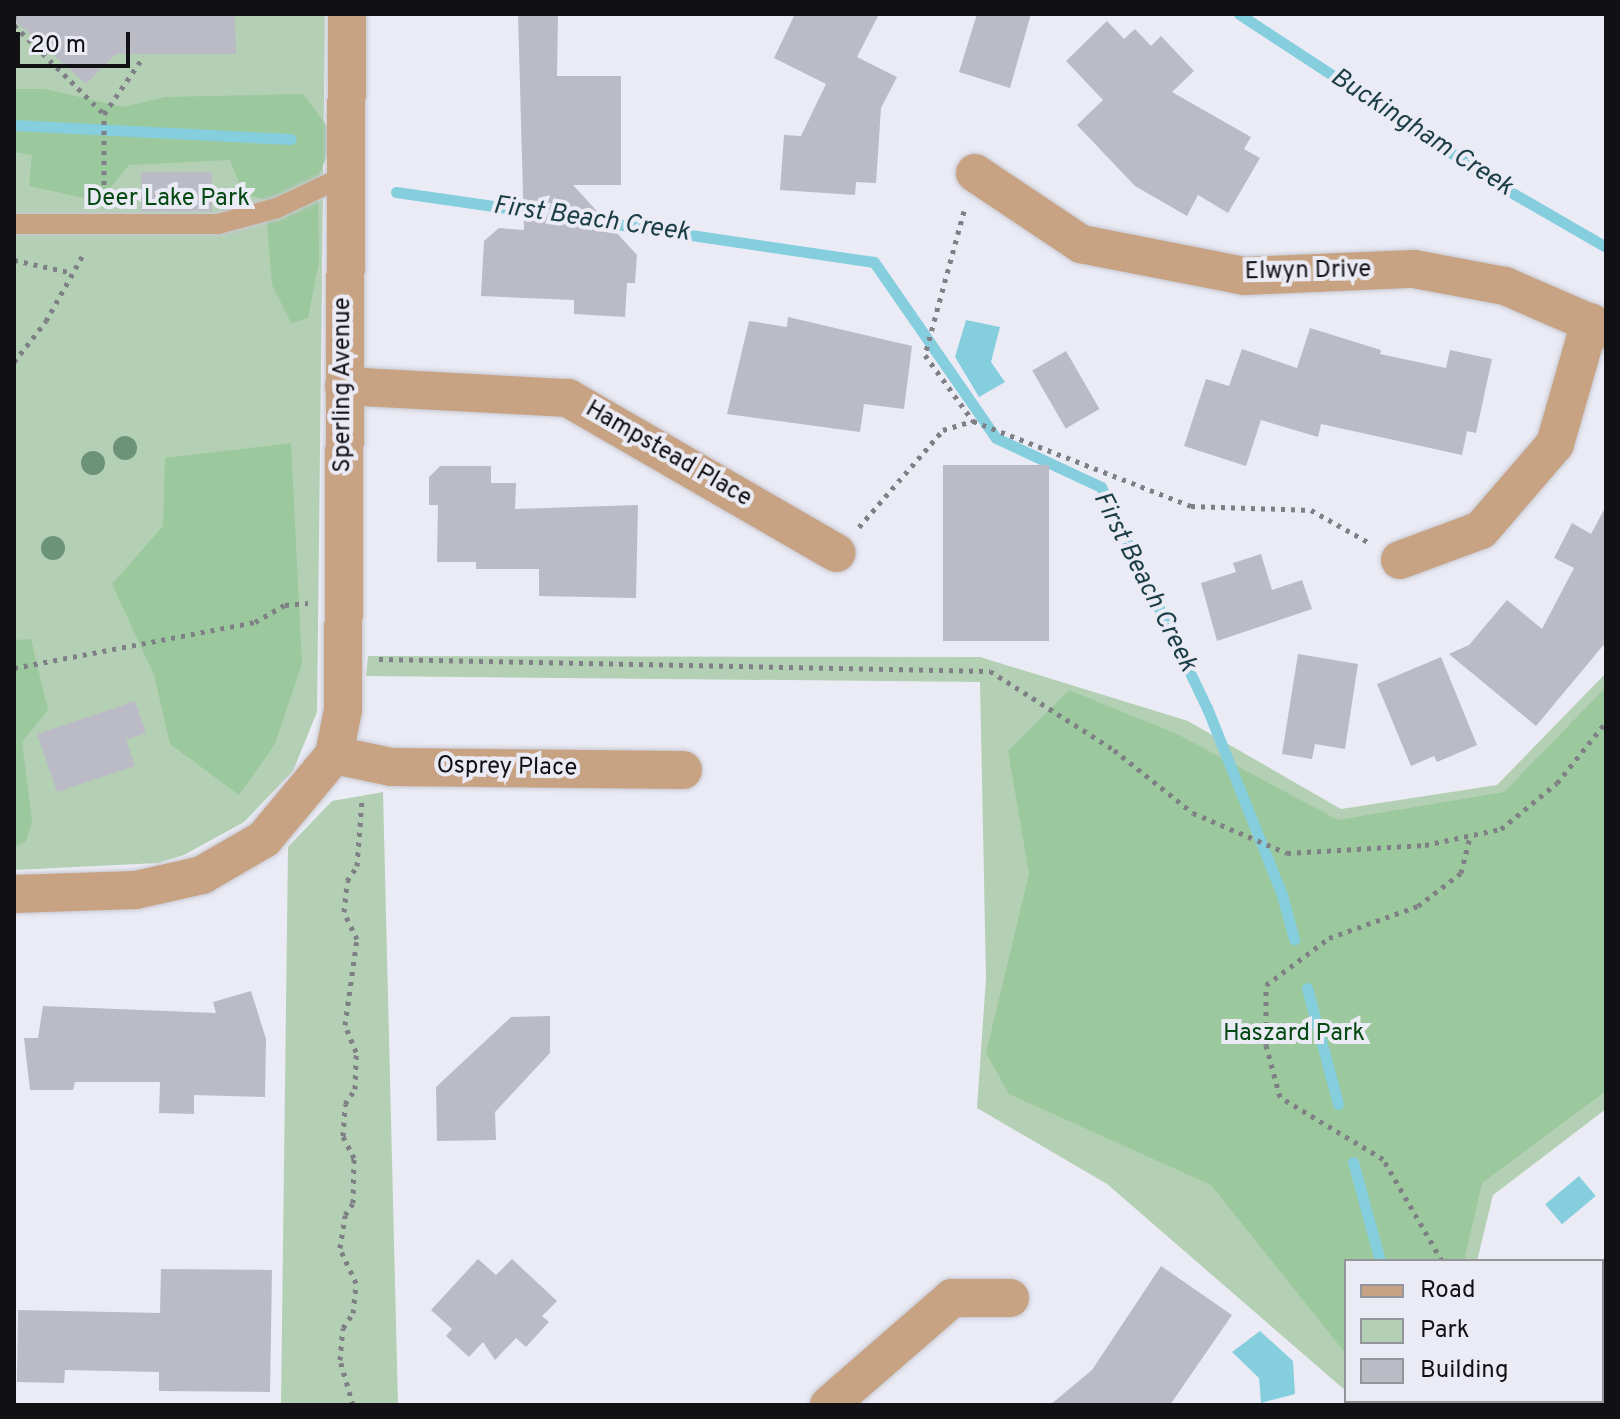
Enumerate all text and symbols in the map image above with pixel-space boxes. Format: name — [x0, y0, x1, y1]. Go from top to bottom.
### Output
scale bar — [20, 16, 134, 66]
text: 20 m — [30, 31, 86, 61]
water label: Buckingham Creek — [1324, 62, 1518, 204]
park label: Deer Lake Park — [86, 186, 250, 214]
water label: First Beach Creek — [491, 191, 691, 249]
street label: Elwyn Drive — [1244, 256, 1372, 288]
street label: Sperling Avenue — [330, 297, 358, 473]
street label: Hampstead Place — [580, 396, 756, 514]
water label: First Beach Creek — [1085, 487, 1203, 677]
street label: Osprey Place — [436, 752, 578, 784]
park label: Haszard Park — [1223, 1021, 1365, 1049]
legend — [1344, 1259, 1604, 1403]
text: Road — [1420, 1276, 1476, 1306]
text: Park — [1420, 1316, 1470, 1346]
text: Building — [1420, 1356, 1509, 1386]

